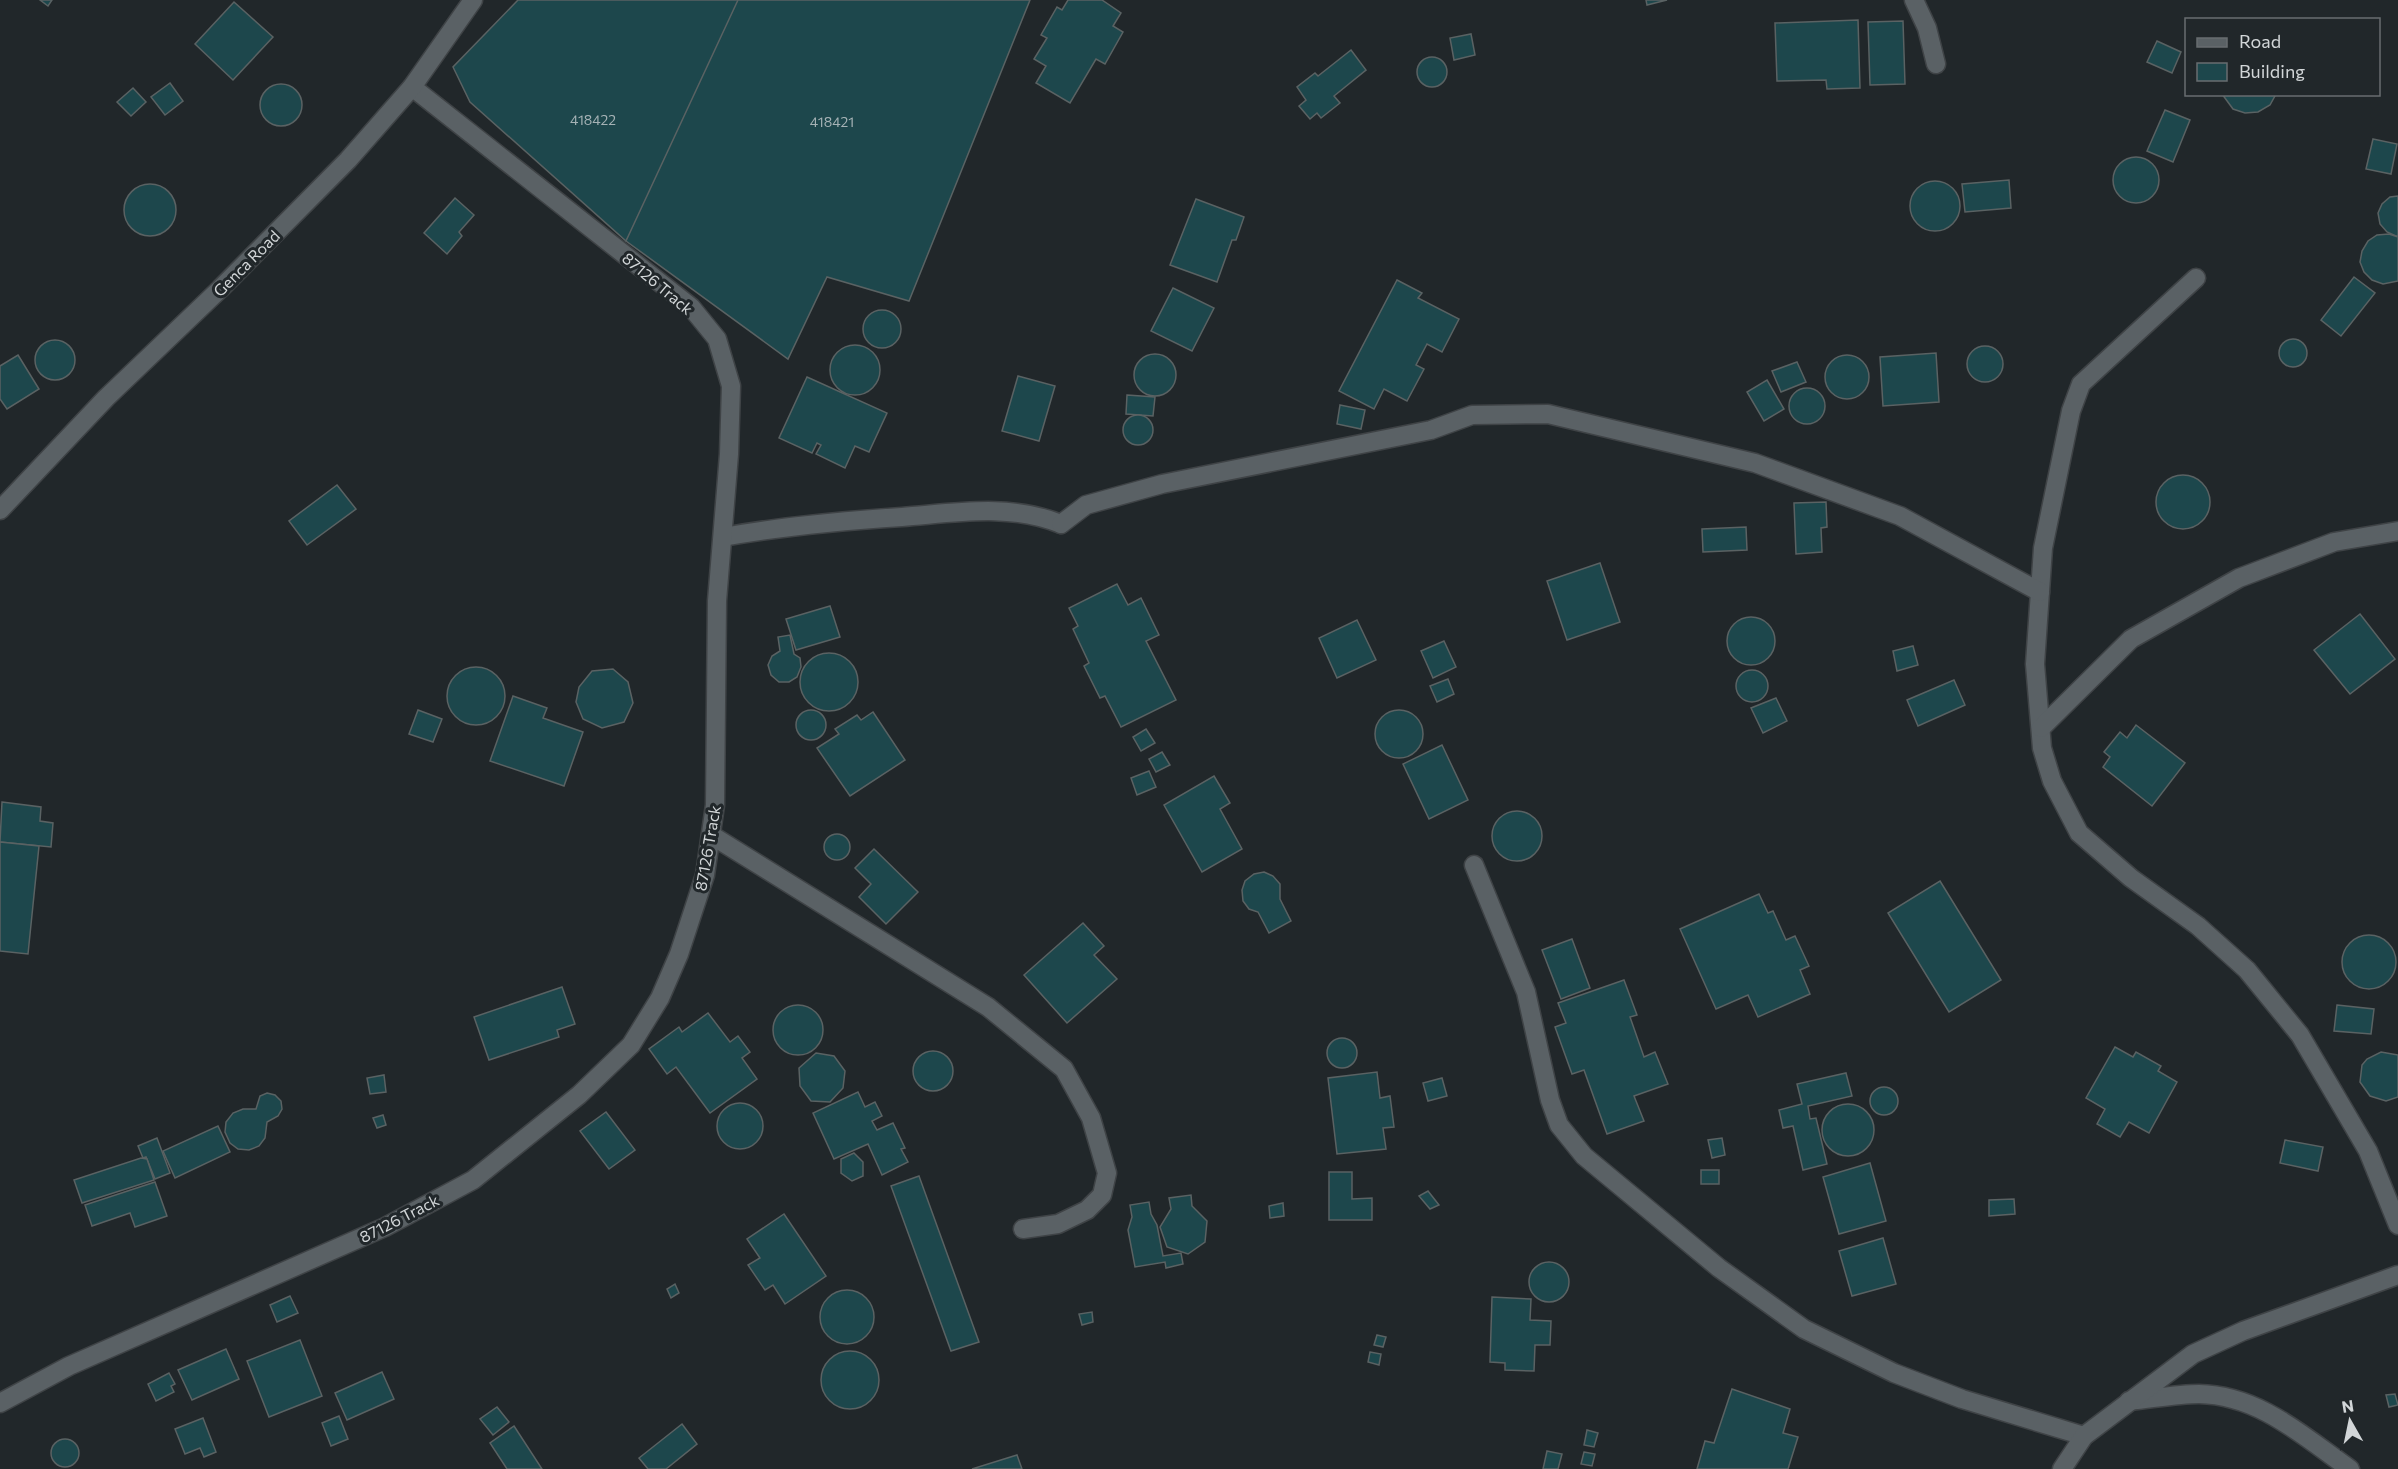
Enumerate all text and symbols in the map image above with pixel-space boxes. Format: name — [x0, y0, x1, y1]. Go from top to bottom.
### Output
legend — [2185, 18, 2380, 96]
text: Road — [2239, 30, 2281, 52]
text: Building — [2239, 60, 2305, 82]
house number: 418422 — [570, 111, 616, 128]
house number: 418421 — [810, 113, 854, 130]
street label: Genca Road — [209, 226, 283, 300]
street label: 87126 Track — [619, 248, 698, 318]
street label: 87126 Track — [690, 803, 724, 892]
street label: 87126 Track — [356, 1190, 442, 1246]
north arrow — [2320, 1391, 2380, 1451]
text: N — [2340, 1395, 2355, 1416]

